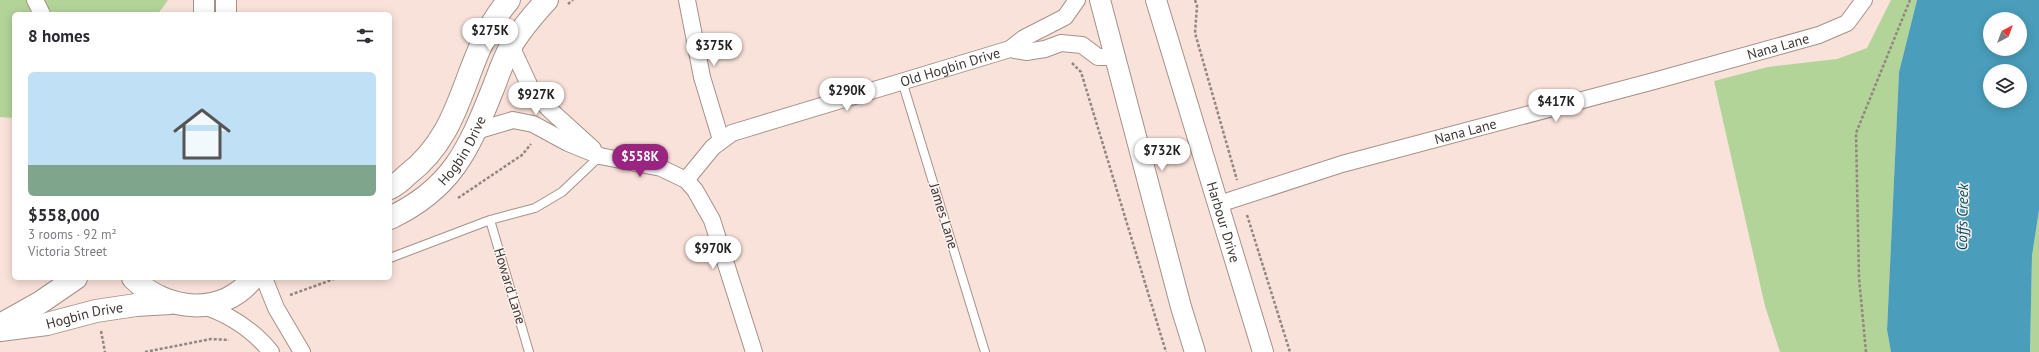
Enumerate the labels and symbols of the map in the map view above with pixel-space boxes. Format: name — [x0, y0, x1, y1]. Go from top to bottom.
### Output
north arrow — [1983, 12, 2027, 56]
pin: $275K — [462, 18, 518, 52]
street label: Nana Lane — [1745, 29, 1811, 64]
pin: $375K — [686, 33, 742, 67]
street label: Old Hogbin Drive — [898, 44, 1002, 91]
pin: $290K — [819, 78, 875, 112]
pin: $927K — [508, 82, 564, 116]
pin: $417K — [1528, 89, 1584, 123]
street label: Hogbin Drive — [434, 113, 490, 189]
street label: Nana Lane — [1432, 114, 1498, 148]
pin: $732K — [1134, 138, 1190, 172]
pin: $558K — [612, 144, 668, 178]
street label: Harbour Drive — [1203, 179, 1244, 265]
street label: James Lane — [925, 180, 963, 251]
water label: Coffs Creek — [1952, 182, 1972, 250]
pin: $970K — [685, 236, 741, 270]
street label: Howard Lane — [490, 246, 530, 326]
street label: Hogbin Drive — [44, 298, 124, 333]

